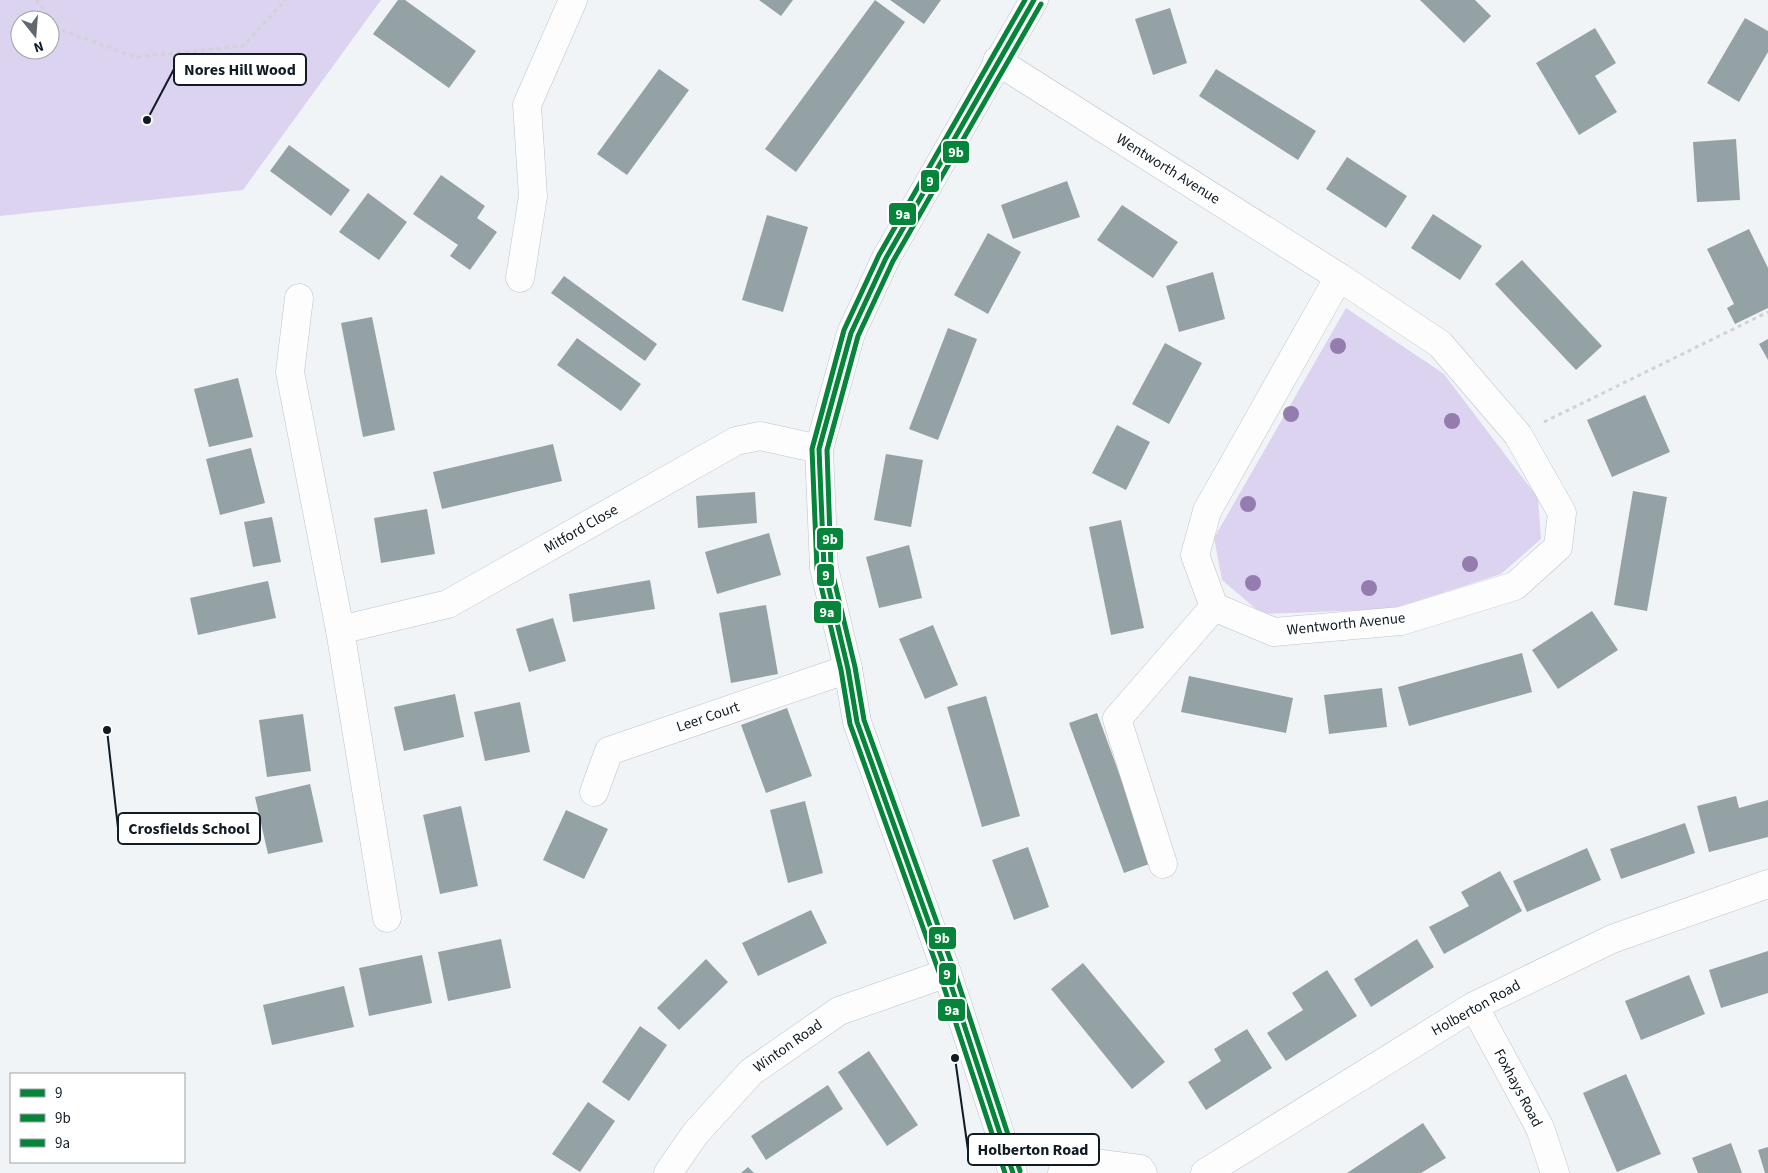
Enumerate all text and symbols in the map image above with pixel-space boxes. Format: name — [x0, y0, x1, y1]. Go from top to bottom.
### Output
north arrow — [10, 10, 60, 60]
text: N — [31, 36, 46, 57]
callout: Nores Hill Wood — [174, 54, 306, 85]
text: Nores Hill Wood — [184, 59, 296, 81]
street label: Wentworth Avenue — [1112, 129, 1224, 209]
line badge: 9b — [942, 140, 970, 164]
text: 9b — [948, 143, 964, 163]
line badge: 9 — [920, 169, 940, 193]
text: 9 — [926, 172, 934, 192]
line badge: 9a — [888, 202, 917, 226]
text: 9a — [896, 205, 910, 225]
street label: Mitford Close — [540, 499, 622, 559]
line badge: 9b — [816, 527, 844, 551]
text: 9b — [822, 530, 838, 550]
line badge: 9 — [816, 563, 835, 587]
text: 9 — [822, 566, 830, 586]
line badge: 9a — [813, 600, 842, 624]
text: 9a — [820, 603, 834, 623]
street label: Wentworth Avenue — [1286, 607, 1406, 641]
street label: Leer Court — [674, 696, 742, 738]
callout: Crosfields School — [118, 813, 260, 844]
text: Crosfields School — [128, 818, 250, 840]
line badge: 9b — [928, 926, 957, 950]
text: 9b — [934, 929, 950, 949]
line badge: 9 — [938, 962, 957, 986]
text: 9 — [943, 965, 951, 985]
street label: Holberton Road — [1428, 975, 1524, 1041]
line badge: 9a — [937, 998, 966, 1022]
text: 9a — [945, 1001, 959, 1021]
street label: Winton Road — [749, 1014, 827, 1078]
street label: Foxhays Road — [1489, 1045, 1547, 1131]
legend — [10, 1073, 185, 1163]
text: 9 — [55, 1083, 62, 1104]
text: 9b — [55, 1108, 71, 1129]
text: 9a — [55, 1133, 70, 1154]
callout: Holberton Road — [968, 1134, 1099, 1165]
text: Holberton Road — [977, 1139, 1089, 1161]

